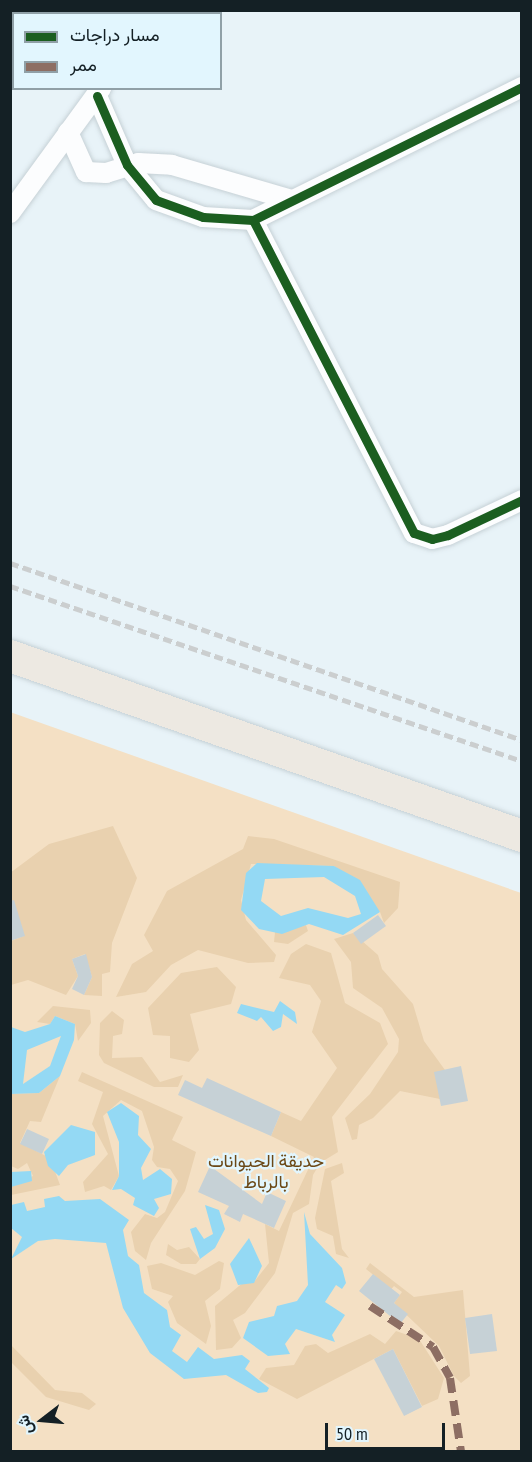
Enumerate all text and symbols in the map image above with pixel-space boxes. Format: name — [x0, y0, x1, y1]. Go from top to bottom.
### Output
legend — [12, 12, 222, 90]
text: مسار دراجات — [70, 23, 160, 46]
text: ممر — [70, 53, 97, 76]
park label: حديقة الحيوانات بالرباط — [208, 1151, 324, 1194]
north arrow — [12, 1390, 72, 1450]
scale bar — [328, 1411, 448, 1449]
text: ش — [12, 1413, 37, 1437]
text: 50 m — [336, 1422, 368, 1445]

